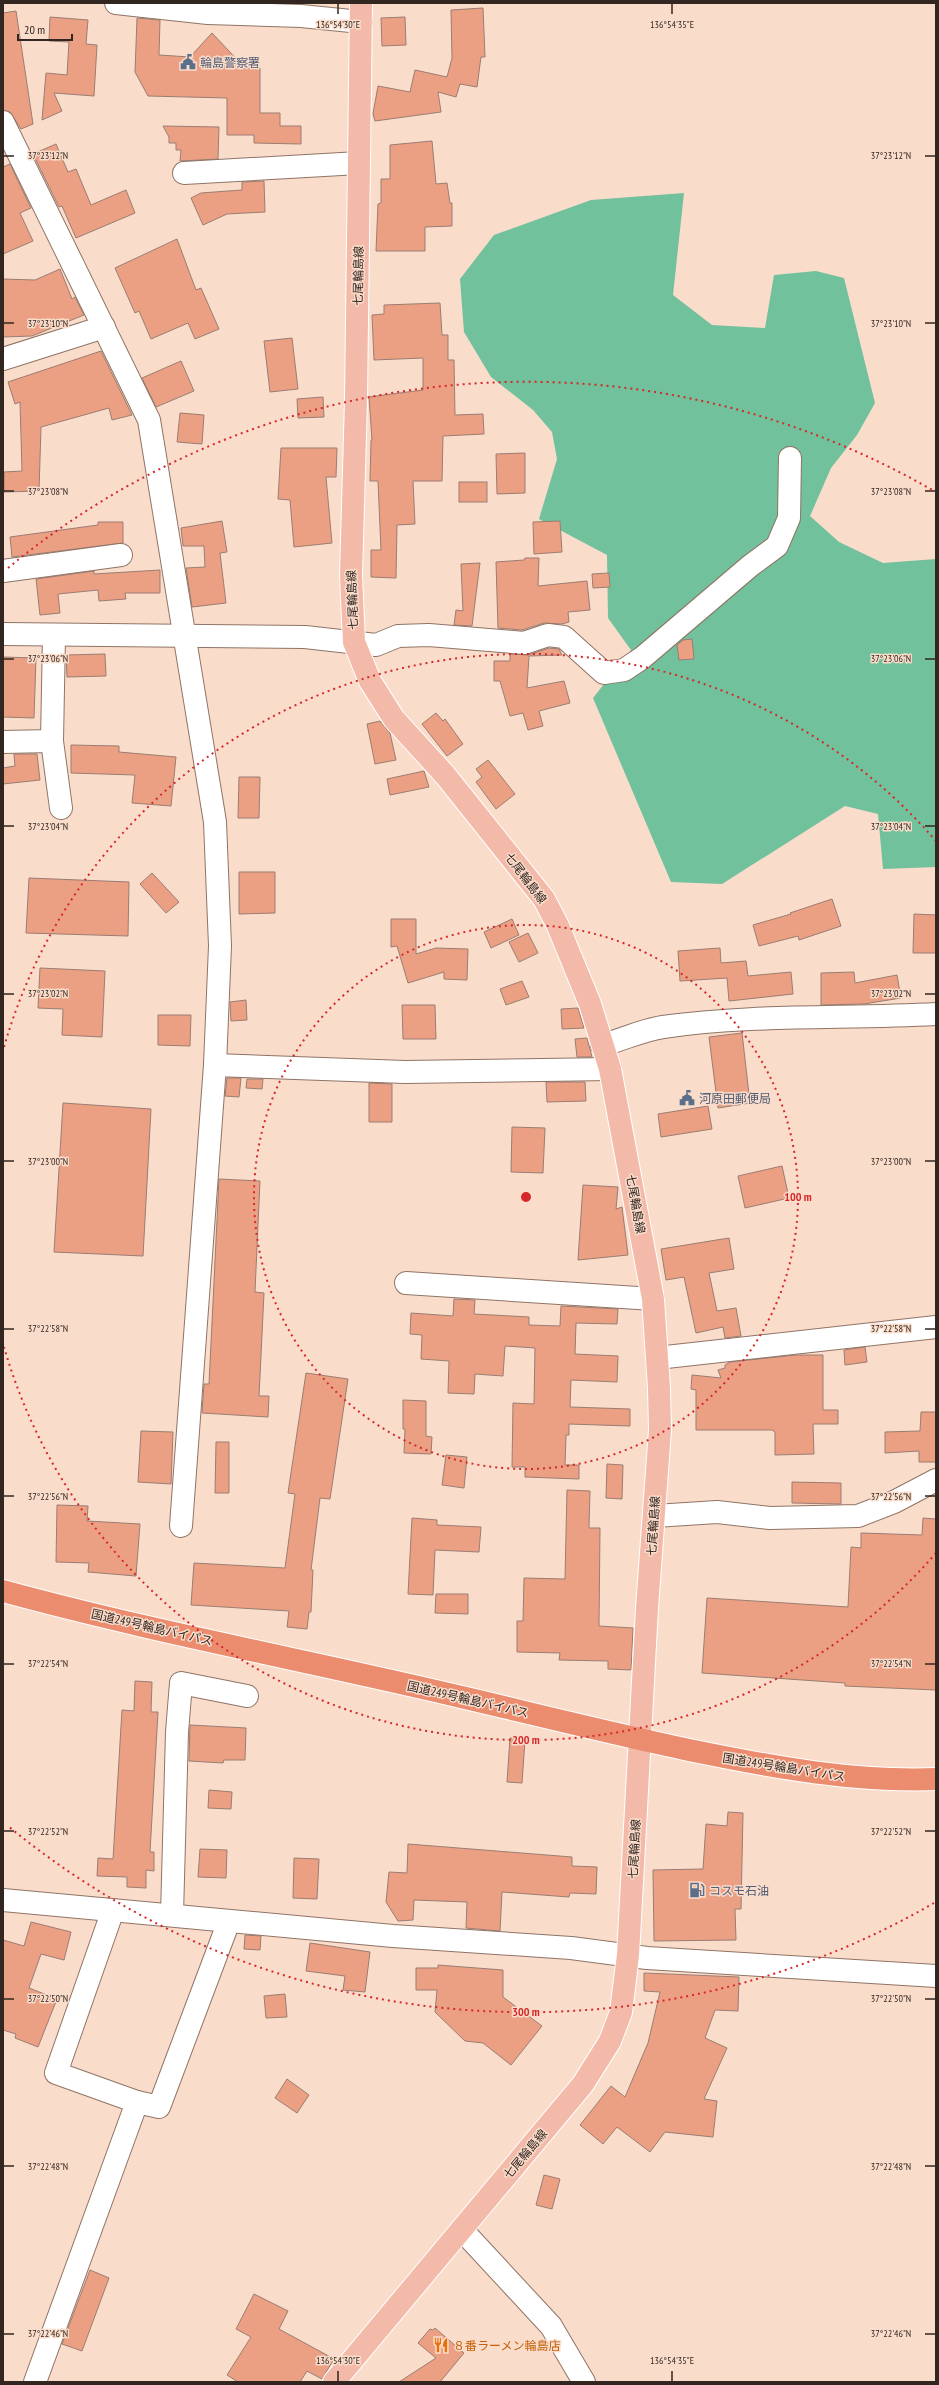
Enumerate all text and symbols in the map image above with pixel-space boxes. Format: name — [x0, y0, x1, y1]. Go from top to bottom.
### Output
scale bar — [18, 16, 72, 42]
text: 136°54'30"E — [316, 18, 360, 31]
text: 136°54'35"E — [650, 18, 694, 31]
text: 20 m — [24, 22, 45, 37]
public building icon: 輪島警察署 — [179, 53, 197, 71]
place label: 輪島警察署 — [200, 55, 260, 70]
text: 37°23'12"N — [28, 149, 68, 162]
text: 37°23'12"N — [871, 149, 911, 162]
street label: 七尾輪島線 — [350, 246, 366, 306]
text: 37°23'10"N — [28, 317, 68, 330]
text: 37°23'10"N — [871, 317, 911, 330]
text: 37°23'08"N — [28, 485, 68, 498]
text: 37°23'08"N — [871, 485, 911, 498]
street label: 七尾輪島線 — [343, 570, 361, 630]
text: 37°23'06"N — [28, 652, 68, 665]
text: 37°23'06"N — [871, 652, 911, 665]
text: 37°23'04"N — [28, 820, 68, 833]
text: 37°23'04"N — [871, 820, 911, 833]
street label: 七尾輪島線 — [502, 850, 550, 906]
text: 37°23'02"N — [28, 987, 68, 1000]
text: 37°23'02"N — [871, 987, 911, 1000]
public building icon: 河原田郵便局 — [678, 1089, 696, 1107]
place label: 河原田郵便局 — [699, 1091, 771, 1106]
text: 37°23'00"N — [28, 1155, 68, 1168]
text: 37°23'00"N — [871, 1155, 911, 1168]
street label: 七尾輪島線 — [623, 1173, 649, 1235]
text: 100 m — [784, 1189, 812, 1204]
centre of rings — [519, 1190, 533, 1204]
text: 37°22'58"N — [28, 1322, 68, 1335]
text: 37°22'58"N — [871, 1322, 911, 1335]
text: 37°22'56"N — [28, 1490, 68, 1503]
text: 37°22'56"N — [871, 1490, 911, 1503]
street label: 七尾輪島線 — [643, 1496, 663, 1556]
street label: 国道249号輪島バイパス — [90, 1606, 214, 1648]
text: 37°22'54"N — [28, 1657, 68, 1670]
text: 37°22'54"N — [871, 1657, 911, 1670]
street label: 国道249号輪島バイパス — [406, 1678, 530, 1720]
text: 200 m — [512, 1732, 540, 1747]
street label: 国道249号輪島バイパス — [722, 1750, 846, 1784]
street label: 七尾輪島線 — [625, 1819, 643, 1879]
text: 37°22'52"N — [28, 1825, 68, 1838]
text: 37°22'52"N — [871, 1825, 911, 1838]
fuel station icon: コスモ石油 — [688, 1881, 706, 1899]
place label: コスモ石油 — [709, 1883, 769, 1898]
text: 37°22'50"N — [28, 1992, 68, 2005]
text: 37°22'50"N — [871, 1992, 911, 2005]
text: 300 m — [512, 2004, 540, 2019]
street label: 七尾輪島線 — [500, 2126, 550, 2182]
text: 37°22'48"N — [28, 2160, 68, 2173]
text: 37°22'48"N — [871, 2160, 911, 2173]
text: 37°22'46"N — [28, 2327, 68, 2340]
text: 37°22'46"N — [871, 2327, 911, 2340]
restaurant icon: ８番ラーメン輪島店 — [432, 2336, 450, 2354]
place label: ８番ラーメン輪島店 — [453, 2338, 561, 2353]
text: 136°54'30"E — [316, 2354, 360, 2367]
text: 136°54'35"E — [650, 2354, 694, 2367]

